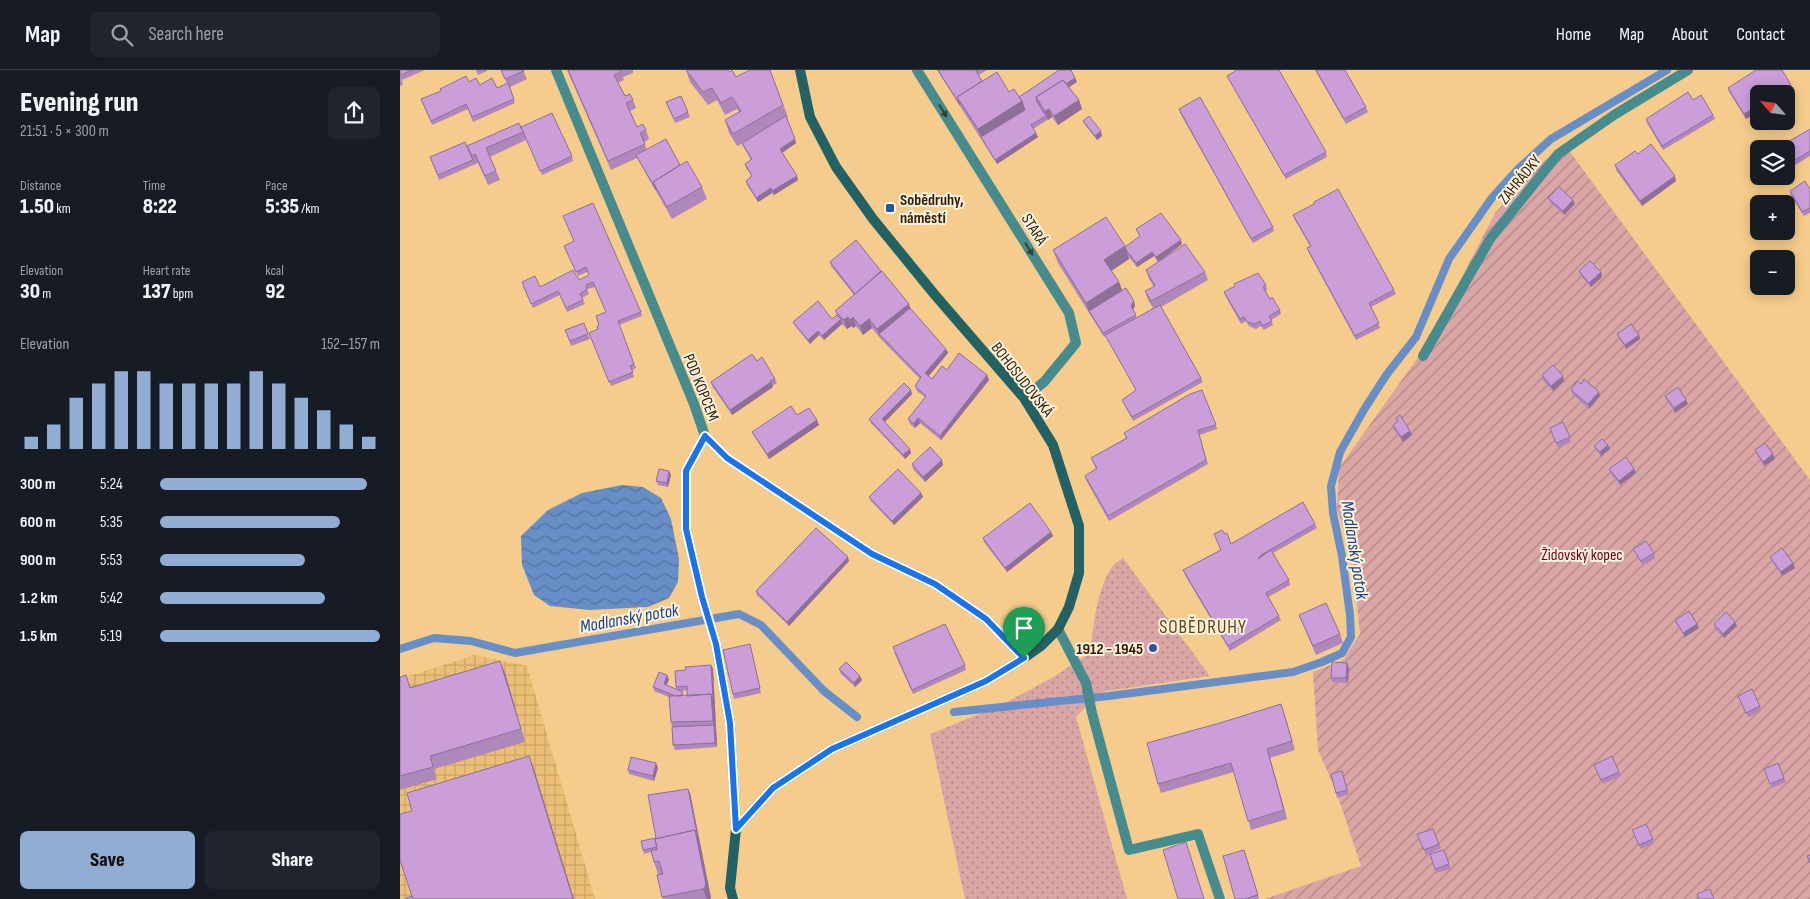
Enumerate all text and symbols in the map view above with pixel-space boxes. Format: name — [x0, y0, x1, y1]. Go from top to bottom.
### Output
search box — [90, 12, 440, 57]
text: Map — [25, 20, 60, 49]
icon: search — [108, 21, 136, 49]
text: Search here — [148, 23, 224, 46]
text: Home — [1556, 24, 1591, 45]
text: Map — [1619, 24, 1644, 45]
text: About — [1672, 24, 1708, 45]
text: Contact — [1736, 24, 1785, 45]
north arrow — [1750, 85, 1795, 130]
map controls — [1750, 85, 1795, 295]
text: Evening run — [20, 86, 138, 119]
button: share — [328, 87, 380, 139]
one-way arrow — [938, 105, 948, 118]
text: 21:51 · 5 × 300 m — [20, 122, 109, 141]
button: layers — [1750, 140, 1795, 185]
street label: ZAHRÁDKY — [1495, 151, 1546, 208]
text: Distance — [20, 177, 61, 194]
text: Time — [143, 177, 166, 194]
text: Pace — [265, 177, 288, 194]
place label: Sobědruhy, náměstí — [900, 191, 964, 228]
text: 1.50 — [20, 194, 54, 219]
text: 8:22 — [143, 194, 177, 219]
text: 5:35 — [265, 194, 299, 219]
button: + — [1750, 195, 1795, 240]
text: km — [54, 200, 71, 217]
text: /km — [299, 200, 320, 217]
marker: Sobědruhy, náměstí — [884, 202, 896, 214]
street label: STARÁ — [1017, 211, 1051, 249]
one-way arrow — [1025, 242, 1034, 255]
button: − — [1750, 250, 1795, 295]
text: Elevation — [20, 262, 63, 279]
text: Heart rate — [143, 262, 190, 279]
text: kcal — [265, 262, 284, 279]
text: 30 — [20, 279, 40, 304]
text: 137 — [143, 279, 170, 304]
text: 92 — [265, 279, 285, 304]
text: m — [40, 285, 51, 302]
text: bpm — [170, 285, 193, 302]
text: Elevation — [20, 335, 69, 354]
text: 152–157 m — [321, 335, 380, 354]
street label: BOHOSUDOVSKÁ — [987, 339, 1057, 421]
street label: POD KOPCEM — [679, 351, 723, 424]
text: 300 m — [20, 475, 56, 494]
text: 5:24 — [100, 475, 123, 494]
water label: Modlanský potok — [1336, 499, 1373, 602]
text: 600 m — [20, 513, 56, 532]
text: 5:35 — [100, 513, 123, 532]
park label: Židovský kopec — [1541, 546, 1623, 565]
text: 900 m — [20, 551, 56, 570]
text: 5:53 — [100, 551, 123, 570]
text: 1.2 km — [20, 589, 58, 608]
text: 5:42 — [100, 589, 123, 608]
water label: Modlanský potok — [578, 599, 681, 637]
pin — [1003, 607, 1045, 658]
icon: arrive — [1010, 614, 1038, 642]
district label: SOBĚDRUHY — [1159, 616, 1247, 639]
text: 1.5 km — [20, 627, 57, 646]
text: 5:19 — [100, 627, 122, 646]
place label: 1912 - 1945 — [1076, 640, 1143, 659]
marker: 1912 - 1945 — [1147, 642, 1159, 654]
button: Save — [20, 831, 195, 889]
button: Share — [205, 831, 380, 889]

